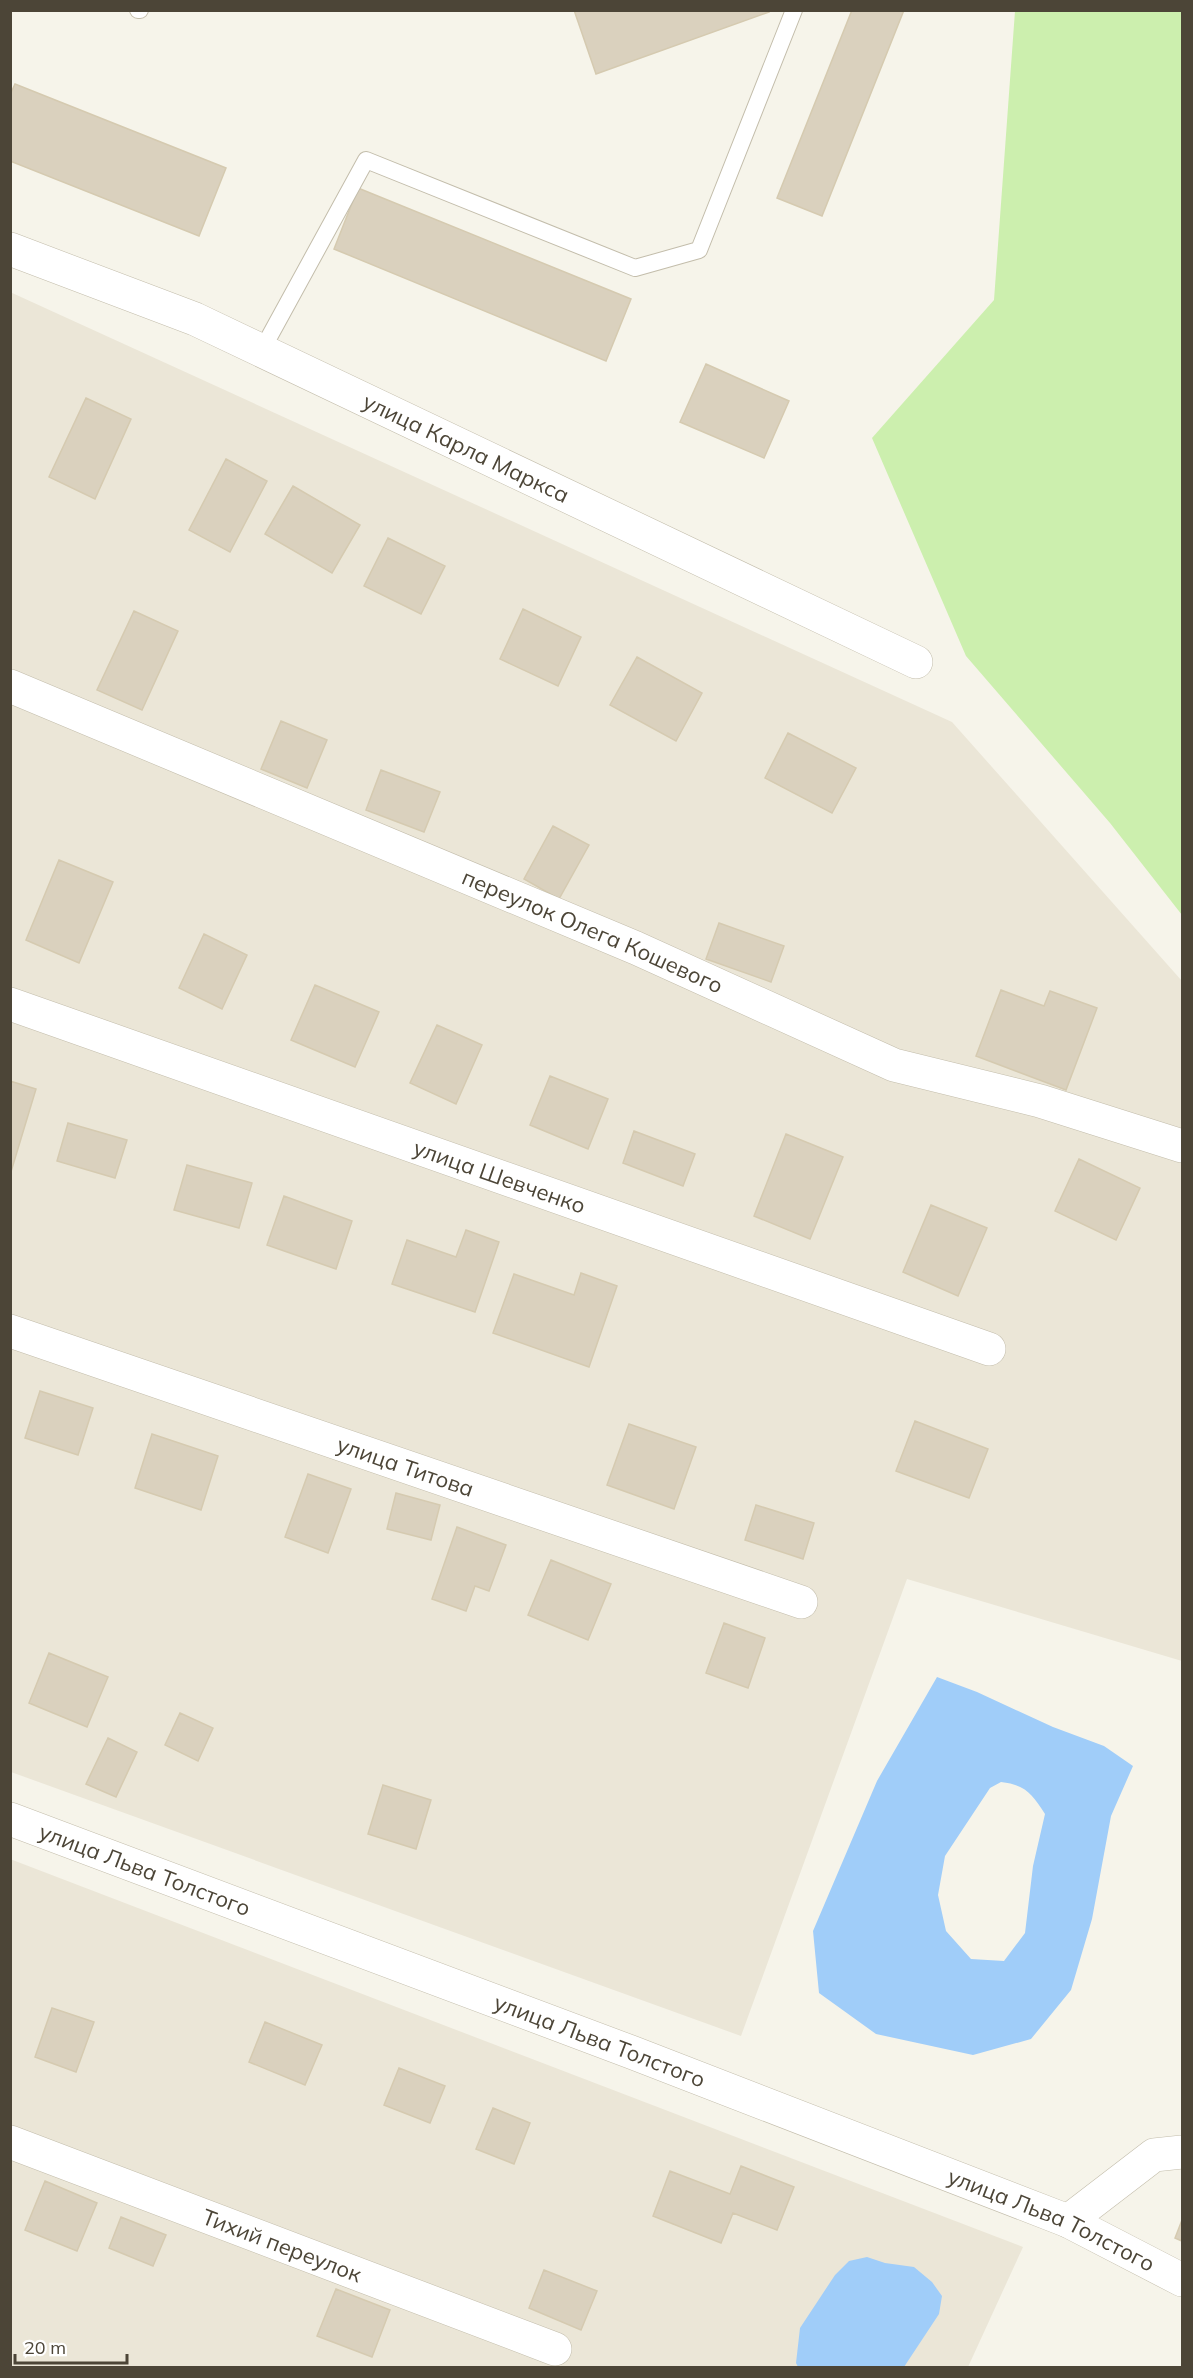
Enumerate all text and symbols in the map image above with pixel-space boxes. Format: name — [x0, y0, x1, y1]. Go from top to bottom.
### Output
street label: улица Карла Маркса — [358, 387, 574, 509]
street label: переулок Олега Кошевого — [458, 863, 727, 1000]
street label: улица Шевченко — [410, 1133, 589, 1220]
street label: улица Титова — [333, 1430, 478, 1503]
street label: улица Льва Толстого — [35, 1817, 255, 1922]
street label: улица Льва Толстого — [490, 1988, 709, 2093]
street label: улица Льва Толстого — [944, 2162, 1160, 2278]
street label: Тихий переулок — [198, 2202, 366, 2288]
scale bar — [15, 2327, 128, 2365]
text: 20 m — [24, 2336, 66, 2359]

